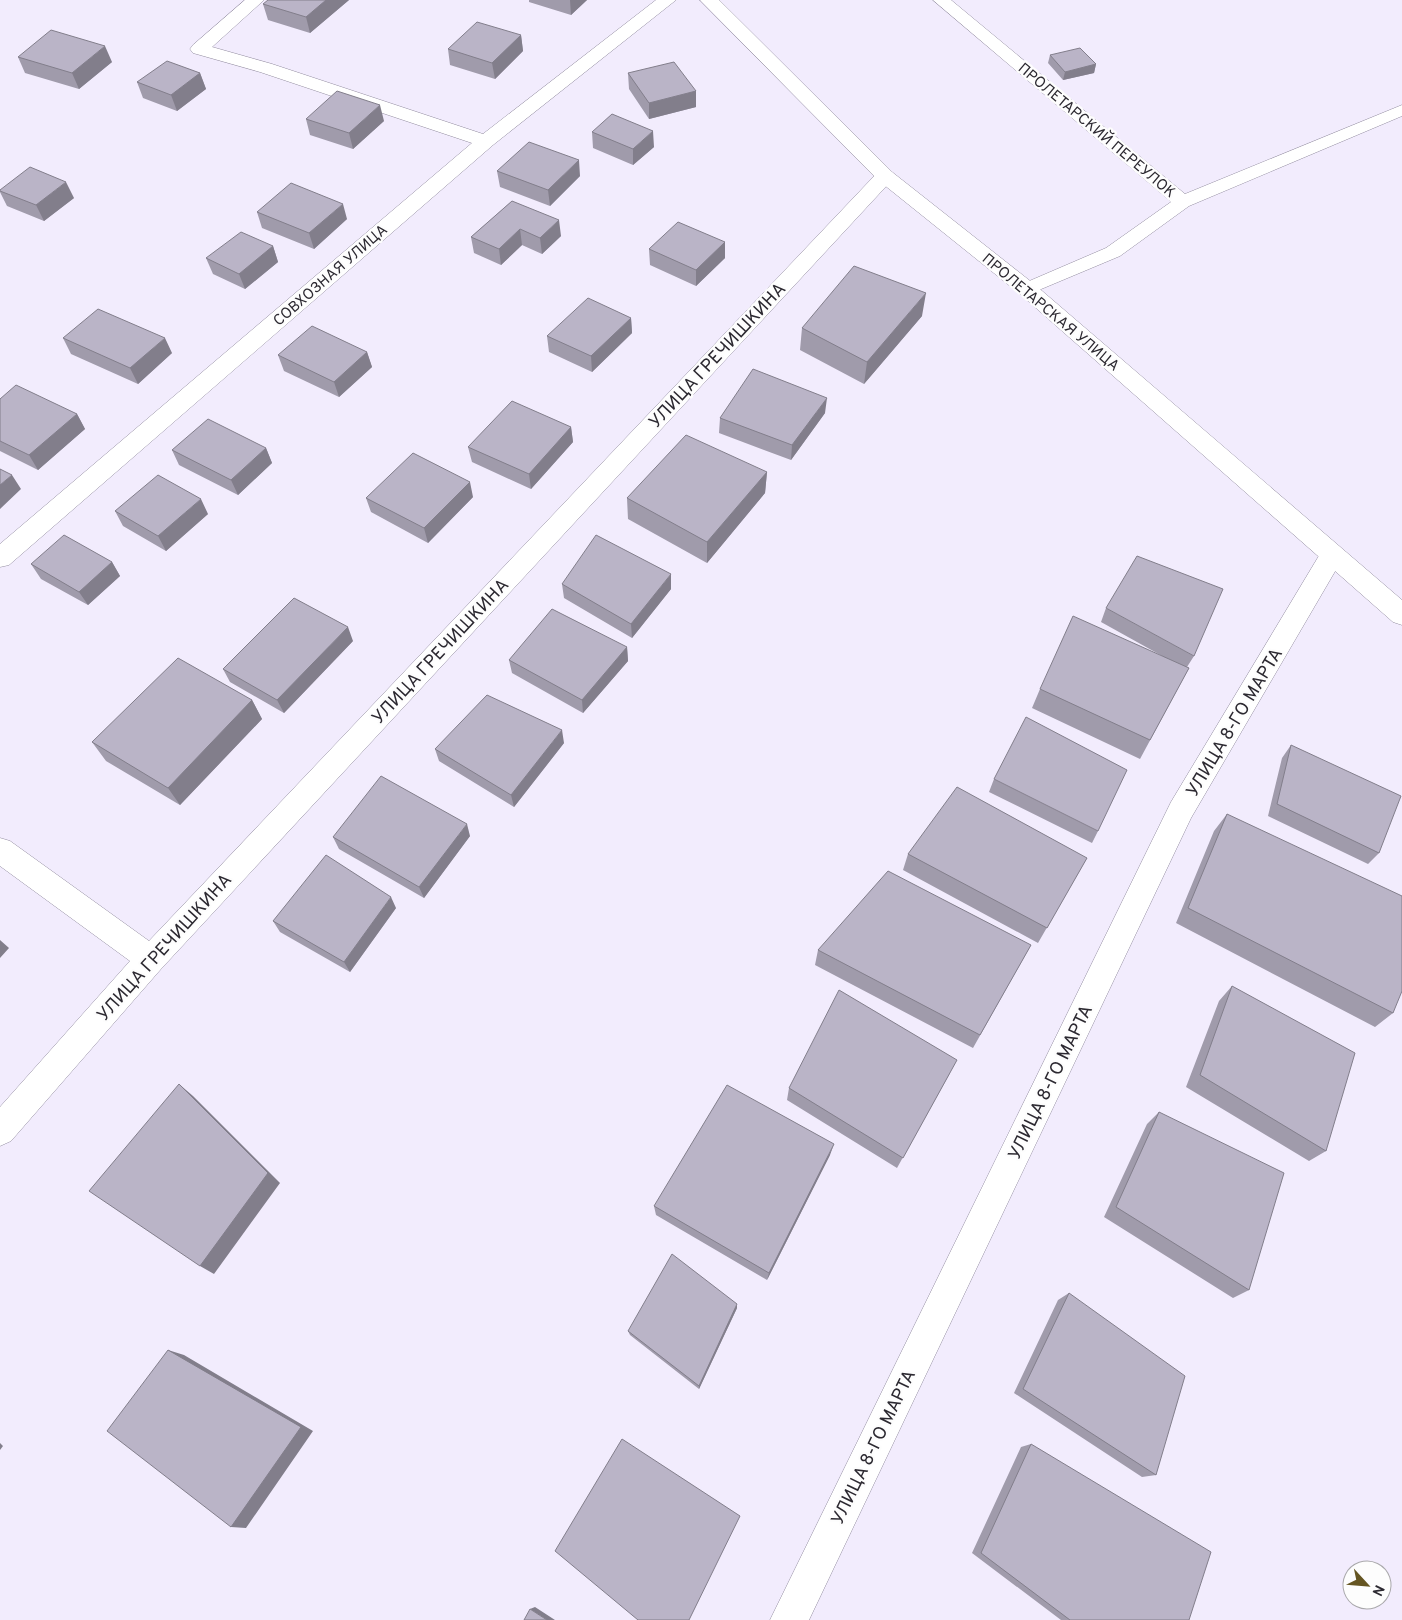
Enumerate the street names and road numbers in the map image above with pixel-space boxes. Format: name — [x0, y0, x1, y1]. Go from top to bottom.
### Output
street label: ПРОЛЕТАРСКИЙ ПЕРЕУЛОК — [1013, 58, 1180, 203]
street label: СОВХОЗНАЯ УЛИЦА — [270, 221, 392, 331]
street label: ПРОЛЕТАРСКАЯ УЛИЦА — [978, 250, 1123, 376]
street label: УЛИЦА ГРЕЧИШКИНА — [645, 278, 792, 434]
street label: УЛИЦА ГРЕЧИШКИНА — [368, 574, 515, 730]
street label: УЛИЦА 8-ГО МАРТА — [1182, 644, 1289, 801]
street label: УЛИЦА ГРЕЧИШКИНА — [93, 869, 238, 1027]
street label: УЛИЦА 8-ГО МАРТА — [1004, 1002, 1099, 1164]
street label: УЛИЦА 8-ГО МАРТА — [827, 1367, 922, 1529]

